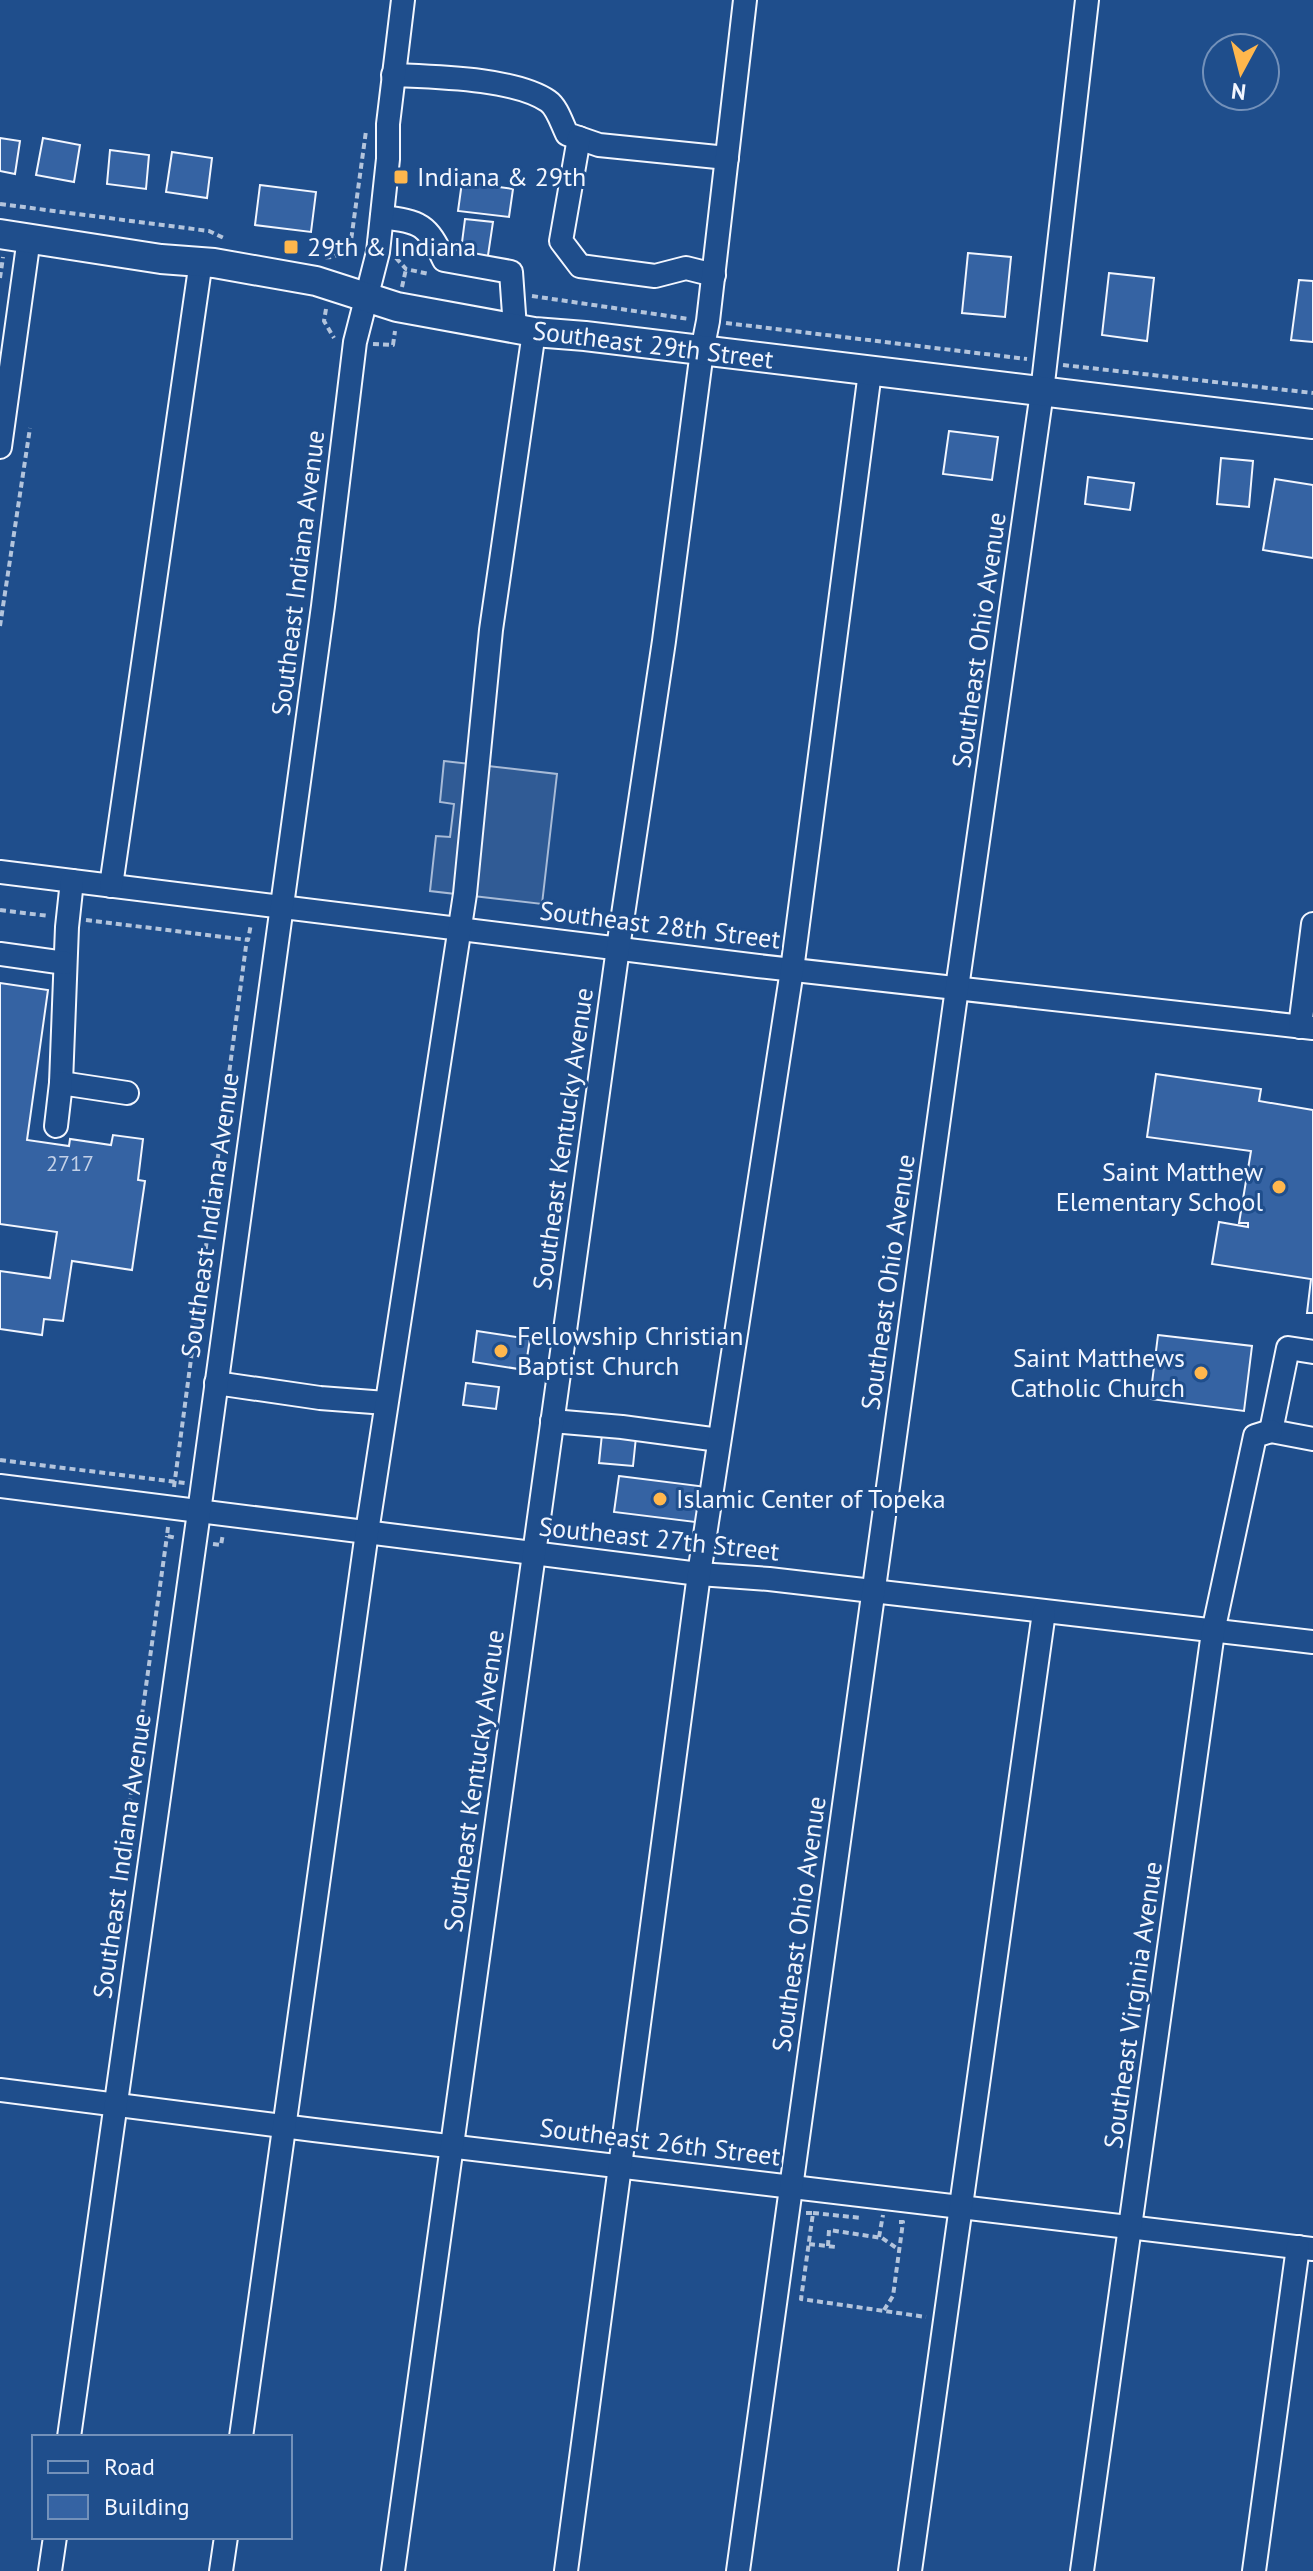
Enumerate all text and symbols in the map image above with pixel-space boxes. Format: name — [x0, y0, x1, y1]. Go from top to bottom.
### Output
north arrow — [1201, 32, 1281, 112]
text: N — [1230, 77, 1247, 107]
place label: Indiana & 29th — [417, 160, 586, 193]
marker: Indiana & 29th — [392, 168, 410, 186]
place label: 29th & Indiana — [307, 230, 476, 263]
marker: 29th & Indiana — [282, 238, 300, 256]
street label: Southeast 29th Street — [531, 313, 776, 376]
street label: Southeast Indiana Avenue — [264, 428, 331, 718]
street label: Southeast Ohio Avenue — [944, 510, 1013, 770]
street label: Southeast 28th Street — [538, 893, 783, 956]
street label: Southeast Kentucky Avenue — [525, 986, 600, 1292]
street label: Southeast Indiana Avenue — [173, 1070, 246, 1360]
house number: 2717 — [46, 1149, 94, 1177]
street label: Southeast Ohio Avenue — [853, 1152, 922, 1412]
place label: Saint Matthew Elementary School — [1056, 1155, 1263, 1218]
marker: Saint Matthew Elementary School — [1270, 1178, 1288, 1196]
place label: Fellowship Christian Baptist Church — [517, 1319, 743, 1382]
place label: Saint Matthews Catholic Church — [1010, 1341, 1185, 1404]
marker: Fellowship Christian Baptist Church — [492, 1342, 510, 1360]
marker: Saint Matthews Catholic Church — [1192, 1364, 1210, 1382]
place label: Islamic Center of Topeka — [676, 1482, 946, 1515]
marker: Islamic Center of Topeka — [651, 1490, 669, 1508]
street label: Southeast 27th Street — [537, 1509, 781, 1568]
street label: Southeast Kentucky Avenue — [436, 1628, 511, 1934]
street label: Southeast Indiana Avenue — [85, 1711, 158, 2001]
street label: Southeast Ohio Avenue — [764, 1794, 833, 2054]
street label: Southeast Virginia Avenue — [1096, 1859, 1169, 2151]
street label: Southeast 26th Street — [538, 2110, 783, 2173]
legend — [32, 2435, 292, 2539]
text: Road — [104, 2451, 155, 2482]
text: Building — [104, 2491, 190, 2522]

